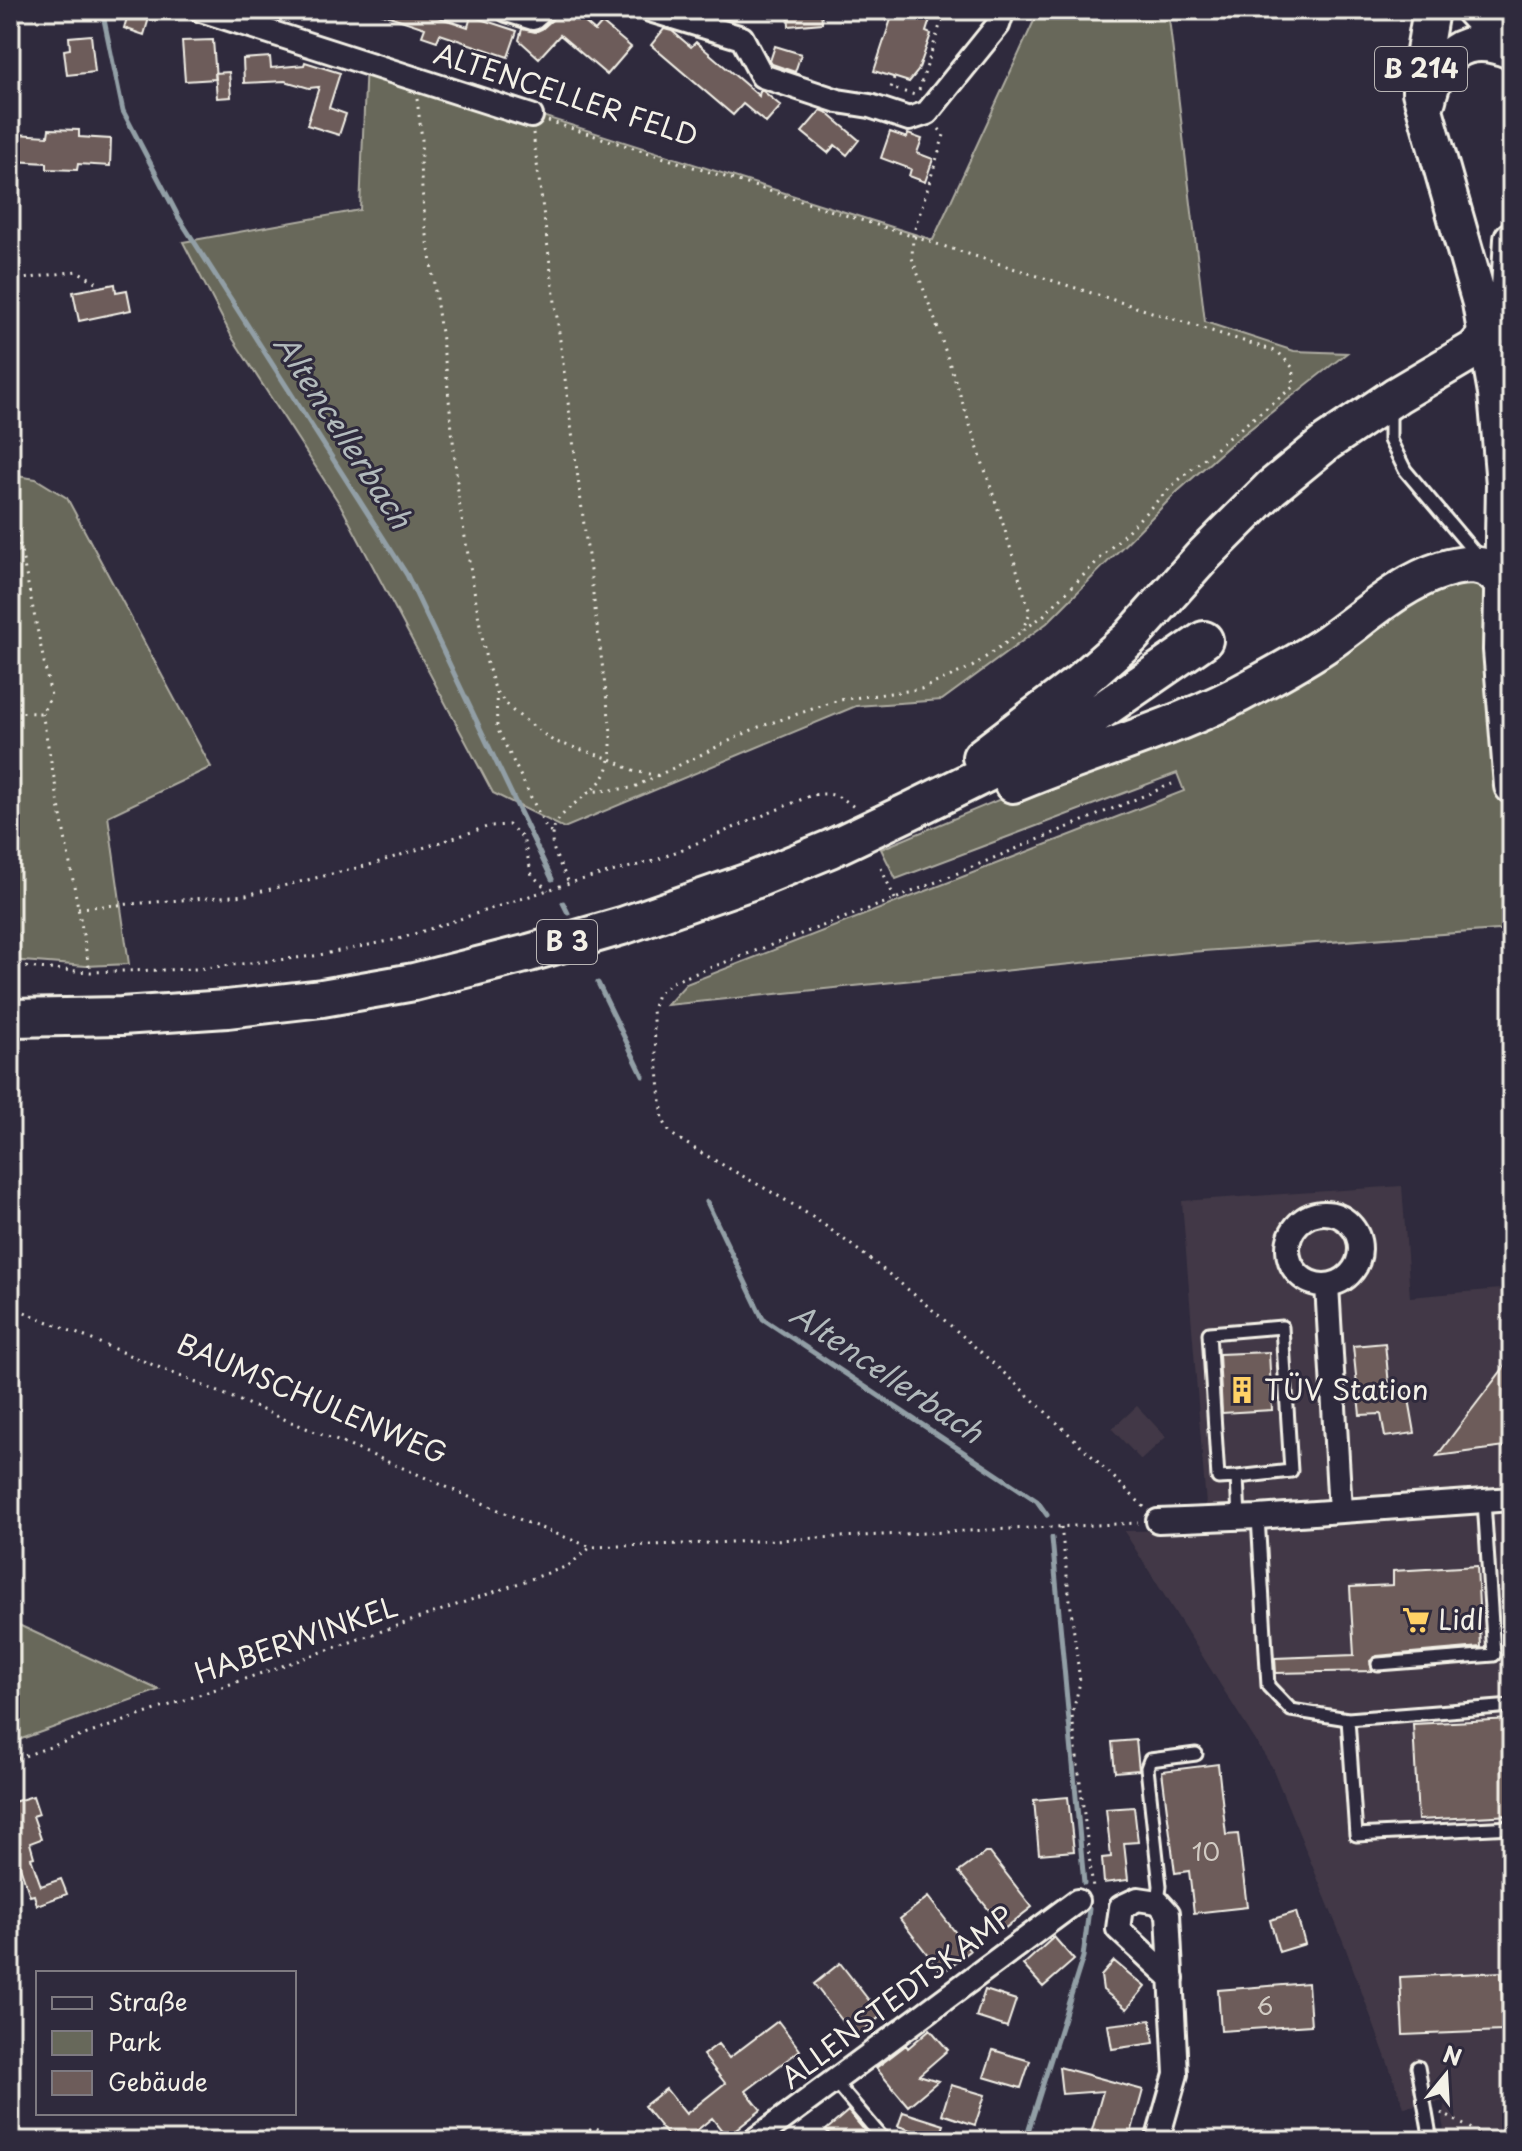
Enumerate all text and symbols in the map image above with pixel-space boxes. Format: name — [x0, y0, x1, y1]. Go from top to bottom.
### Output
street label: ALTENCELLER FELD — [429, 31, 704, 157]
road number: B 214 — [1375, 47, 1467, 91]
water label: Altencellerbach — [264, 325, 424, 537]
road number: B 3 — [537, 920, 597, 964]
water label: Altencellerbach — [782, 1291, 993, 1453]
street label: BAUMSCHULENWEG — [171, 1321, 454, 1474]
place label: TÜV Station — [1264, 1367, 1429, 1410]
building icon: TÜV Station — [1227, 1375, 1257, 1405]
street label: HABERWINKEL — [188, 1584, 403, 1693]
place label: Lidl — [1438, 1597, 1484, 1640]
supermarket icon: Lidl — [1401, 1605, 1431, 1635]
house number: 10 — [1192, 1833, 1220, 1869]
street label: ALLENSTEDTSKAMP — [771, 1894, 1022, 2098]
legend — [36, 1971, 296, 2115]
text: Straße — [108, 1983, 187, 2019]
house number: 6 — [1257, 1987, 1273, 2023]
text: Park — [108, 2023, 162, 2059]
north arrow — [1406, 2035, 1486, 2115]
text: N — [1439, 2036, 1466, 2073]
text: Gebäude — [108, 2063, 208, 2099]

